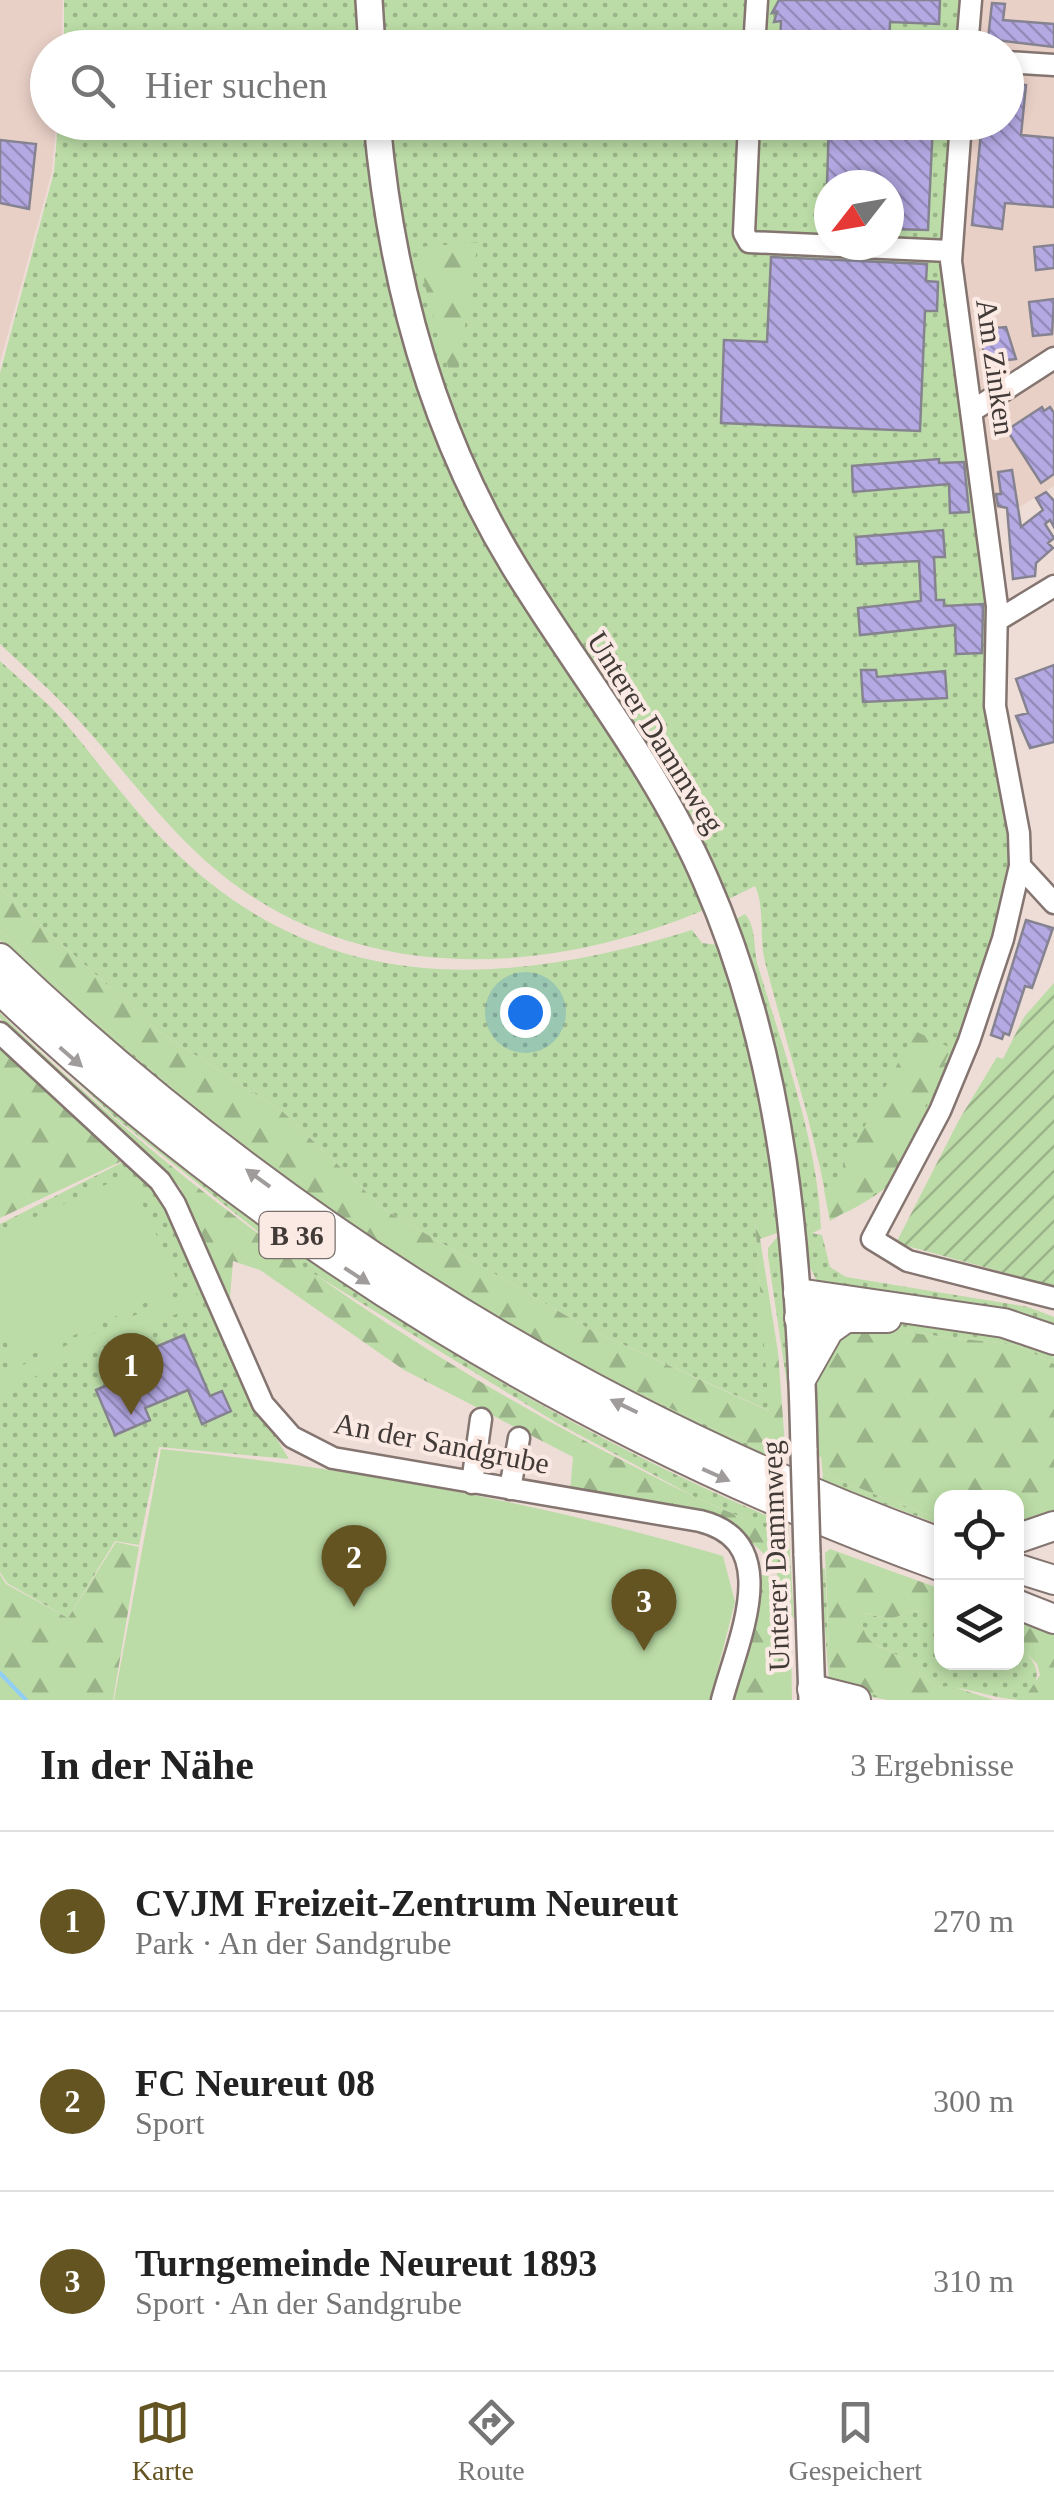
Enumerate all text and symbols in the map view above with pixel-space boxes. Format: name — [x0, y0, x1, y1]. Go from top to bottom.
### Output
search box — [30, 30, 1024, 140]
icon: search — [65, 58, 120, 113]
text: Hier suchen — [145, 64, 328, 106]
north arrow — [814, 170, 904, 260]
street label: Am Zinken — [970, 297, 1022, 437]
street label: Unterer Dammweg — [581, 625, 731, 839]
your location — [500, 987, 551, 1038]
one-way arrow — [58, 1045, 83, 1067]
one-way arrow — [245, 1168, 271, 1188]
road number: B 36 — [260, 1212, 334, 1258]
one-way arrow — [343, 1266, 370, 1285]
pin: 1 — [98, 1332, 164, 1415]
one-way arrow — [609, 1397, 638, 1414]
street label: An der Sandgrube — [332, 1406, 552, 1480]
street label: Unterer Dammweg — [754, 1440, 796, 1672]
one-way arrow — [701, 1467, 731, 1483]
map controls — [934, 1490, 1024, 1670]
button: locate — [934, 1490, 1024, 1580]
pin: 2 — [322, 1524, 386, 1607]
pin: 3 — [612, 1568, 676, 1651]
button: layers — [934, 1580, 1024, 1670]
text: In der Nähe — [40, 1742, 254, 1788]
text: 3 Ergebnisse — [850, 1747, 1014, 1783]
text: CVJM Freizeit-Zentrum Neureut — [135, 1882, 678, 1924]
text: 1 — [65, 1903, 81, 1939]
text: 270 m — [933, 1903, 1014, 1939]
text: Park · An der Sandgrube — [135, 1925, 451, 1961]
text: FC Neureut 08 — [135, 2062, 375, 2104]
text: 2 — [65, 2083, 81, 2119]
text: 300 m — [933, 2083, 1014, 2119]
text: Sport — [135, 2105, 204, 2141]
text: Turngemeinde Neureut 1893 — [135, 2242, 597, 2284]
text: 3 — [65, 2263, 81, 2299]
text: 310 m — [933, 2263, 1014, 2299]
text: Sport · An der Sandgrube — [135, 2285, 462, 2321]
tab: Karte — [132, 2395, 194, 2487]
tab: Route — [458, 2395, 525, 2487]
tab: Gespeichert — [788, 2395, 922, 2487]

